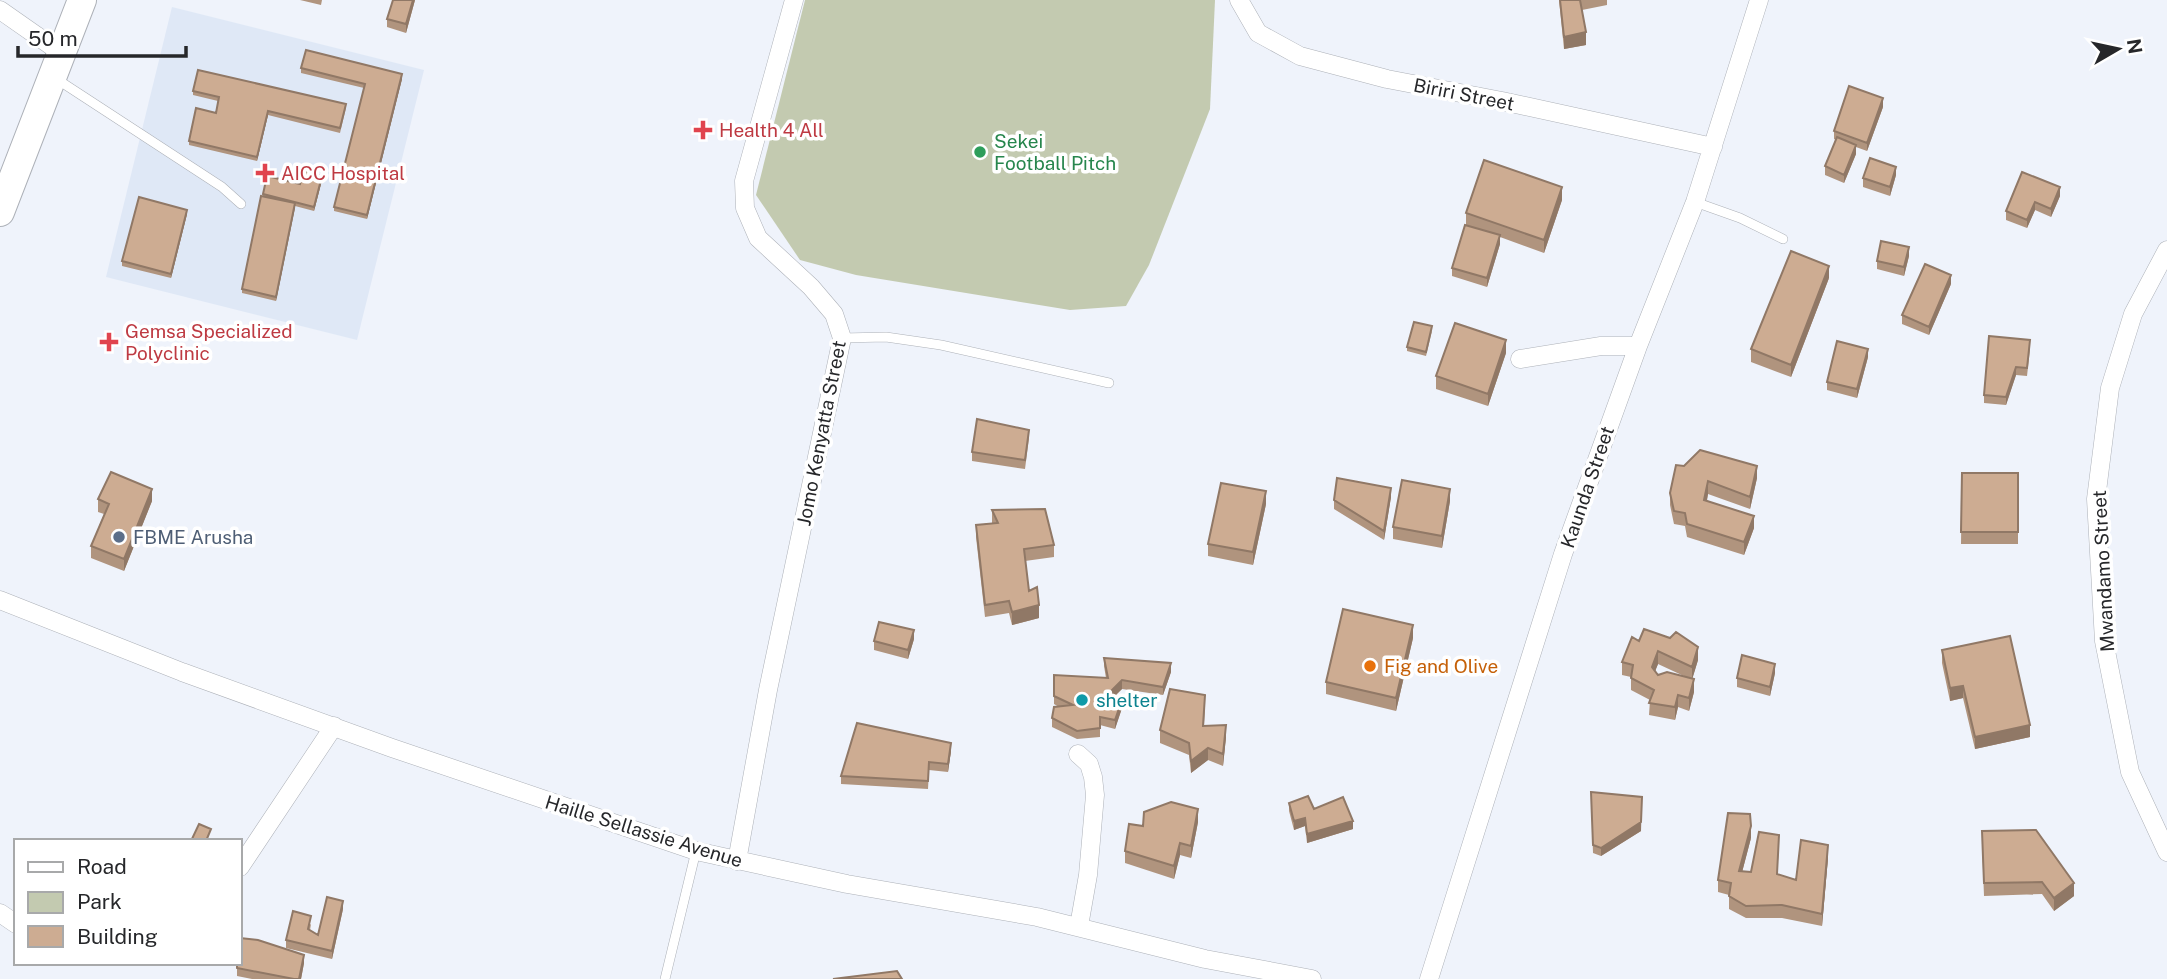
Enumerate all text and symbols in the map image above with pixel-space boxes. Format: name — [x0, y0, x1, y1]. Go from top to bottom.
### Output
scale bar — [18, 14, 186, 58]
north arrow — [2083, 14, 2153, 84]
text: 50 m — [28, 26, 78, 51]
text: N — [2123, 37, 2147, 55]
street label: Biriri Street — [1412, 73, 1516, 115]
place label: Health 4 All — [719, 119, 824, 141]
marker: Health 4 All — [693, 120, 713, 140]
place label: Sekei Football Pitch — [994, 130, 1116, 174]
marker: Sekei Football Pitch — [972, 144, 988, 160]
place label: AICC Hospital — [281, 162, 405, 184]
marker: AICC Hospital — [255, 163, 275, 183]
place label: Gemsa Specialized Polyclinic — [125, 320, 293, 364]
marker: Gemsa Specialized Polyclinic — [99, 332, 119, 352]
street label: Jomo Kenyatta Street — [792, 339, 850, 527]
street label: Kaunda Street — [1556, 423, 1618, 551]
street label: Mwandamo Street — [2088, 490, 2118, 652]
place label: FBME Arusha — [133, 526, 253, 548]
marker: FBME Arusha — [111, 529, 127, 545]
place label: Fig and Olive — [1384, 655, 1498, 677]
marker: Fig and Olive — [1362, 658, 1378, 674]
place label: shelter — [1096, 689, 1158, 711]
marker: shelter — [1074, 692, 1090, 708]
street label: Haille Sellassie Avenue — [543, 790, 745, 872]
legend — [14, 839, 242, 965]
text: Road — [77, 854, 127, 879]
text: Park — [77, 889, 122, 914]
text: Building — [77, 924, 158, 949]

